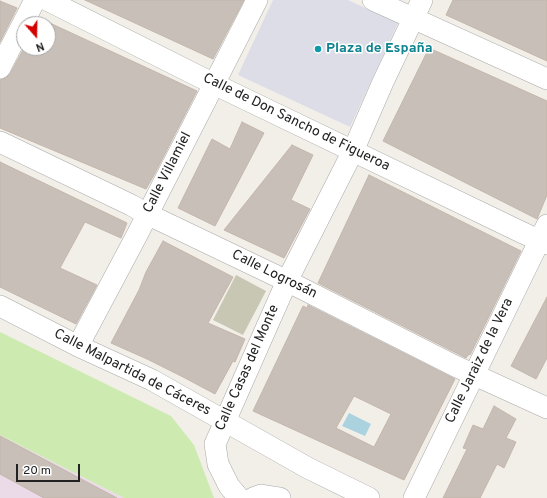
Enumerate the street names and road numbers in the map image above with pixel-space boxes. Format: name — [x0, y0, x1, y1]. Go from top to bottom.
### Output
street label: Calle de Don Sancho de Figueroa — [200, 70, 392, 176]
street label: Calle Villamiel — [140, 130, 196, 216]
street label: Calle Logrosán — [229, 247, 319, 303]
street label: Calle Jaraiz de la Vera — [442, 296, 518, 426]
street label: Calle Casas del Monte — [213, 302, 283, 434]
street label: Calle Malpartida de Cáceres — [51, 326, 213, 420]

